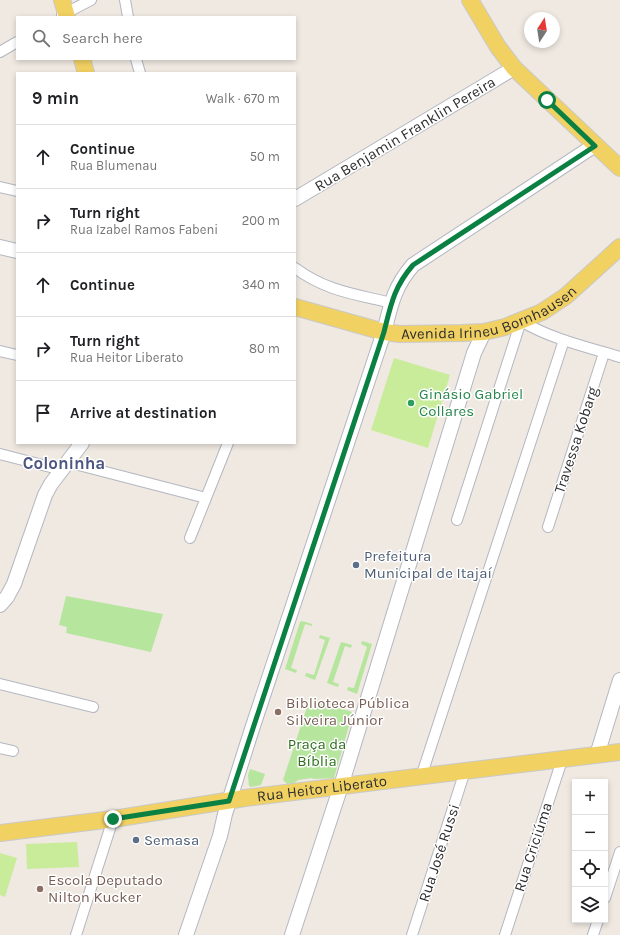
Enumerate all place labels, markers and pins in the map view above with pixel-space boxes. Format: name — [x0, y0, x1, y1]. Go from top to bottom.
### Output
place label: Ginásio Gabriel Collares — [419, 385, 523, 420]
marker: Ginásio Gabriel Collares — [406, 398, 416, 408]
place label: Prefeitura Municipal de Itajaí — [364, 547, 493, 582]
marker: Prefeitura Municipal de Itajaí — [351, 560, 361, 570]
place label: Biblioteca Pública Silveira Júnior — [286, 694, 409, 729]
marker: Biblioteca Pública Silveira Júnior — [273, 707, 283, 717]
place label: Semasa — [144, 831, 199, 849]
marker: Semasa — [131, 835, 141, 845]
place label: Escola Deputado Nilton Kucker — [48, 871, 163, 906]
marker: Escola Deputado Nilton Kucker — [35, 884, 45, 894]

